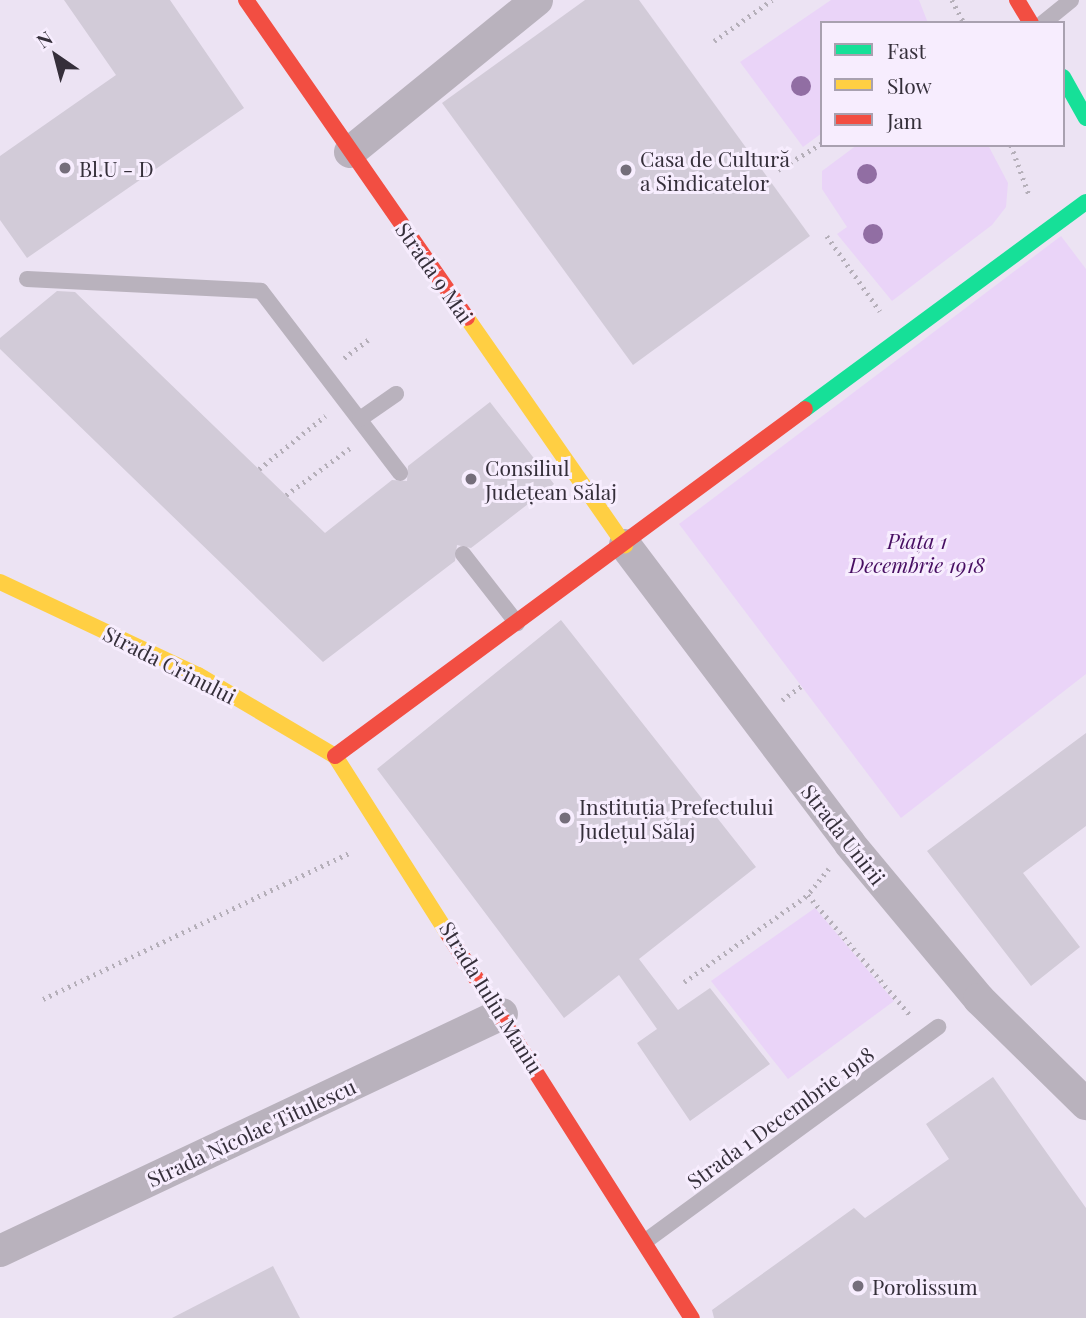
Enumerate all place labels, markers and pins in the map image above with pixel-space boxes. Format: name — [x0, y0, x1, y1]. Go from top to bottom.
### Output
place label: Casa de Cultură a Sindicatelor — [640, 145, 790, 195]
place label: Bl.U - D — [79, 155, 154, 181]
marker: Bl.U - D — [57, 160, 73, 176]
marker: Casa de Cultură a Sindicatelor — [618, 162, 634, 178]
place label: Consiliul Județean Sălaj — [485, 454, 617, 504]
marker: Consiliul Județean Sălaj — [463, 471, 479, 487]
place label: Instituția Prefectului Județul Sălaj — [579, 793, 774, 843]
marker: Instituția Prefectului Județul Sălaj — [557, 810, 573, 826]
place label: Porolissum — [872, 1273, 978, 1299]
marker: Porolissum — [850, 1278, 866, 1294]

